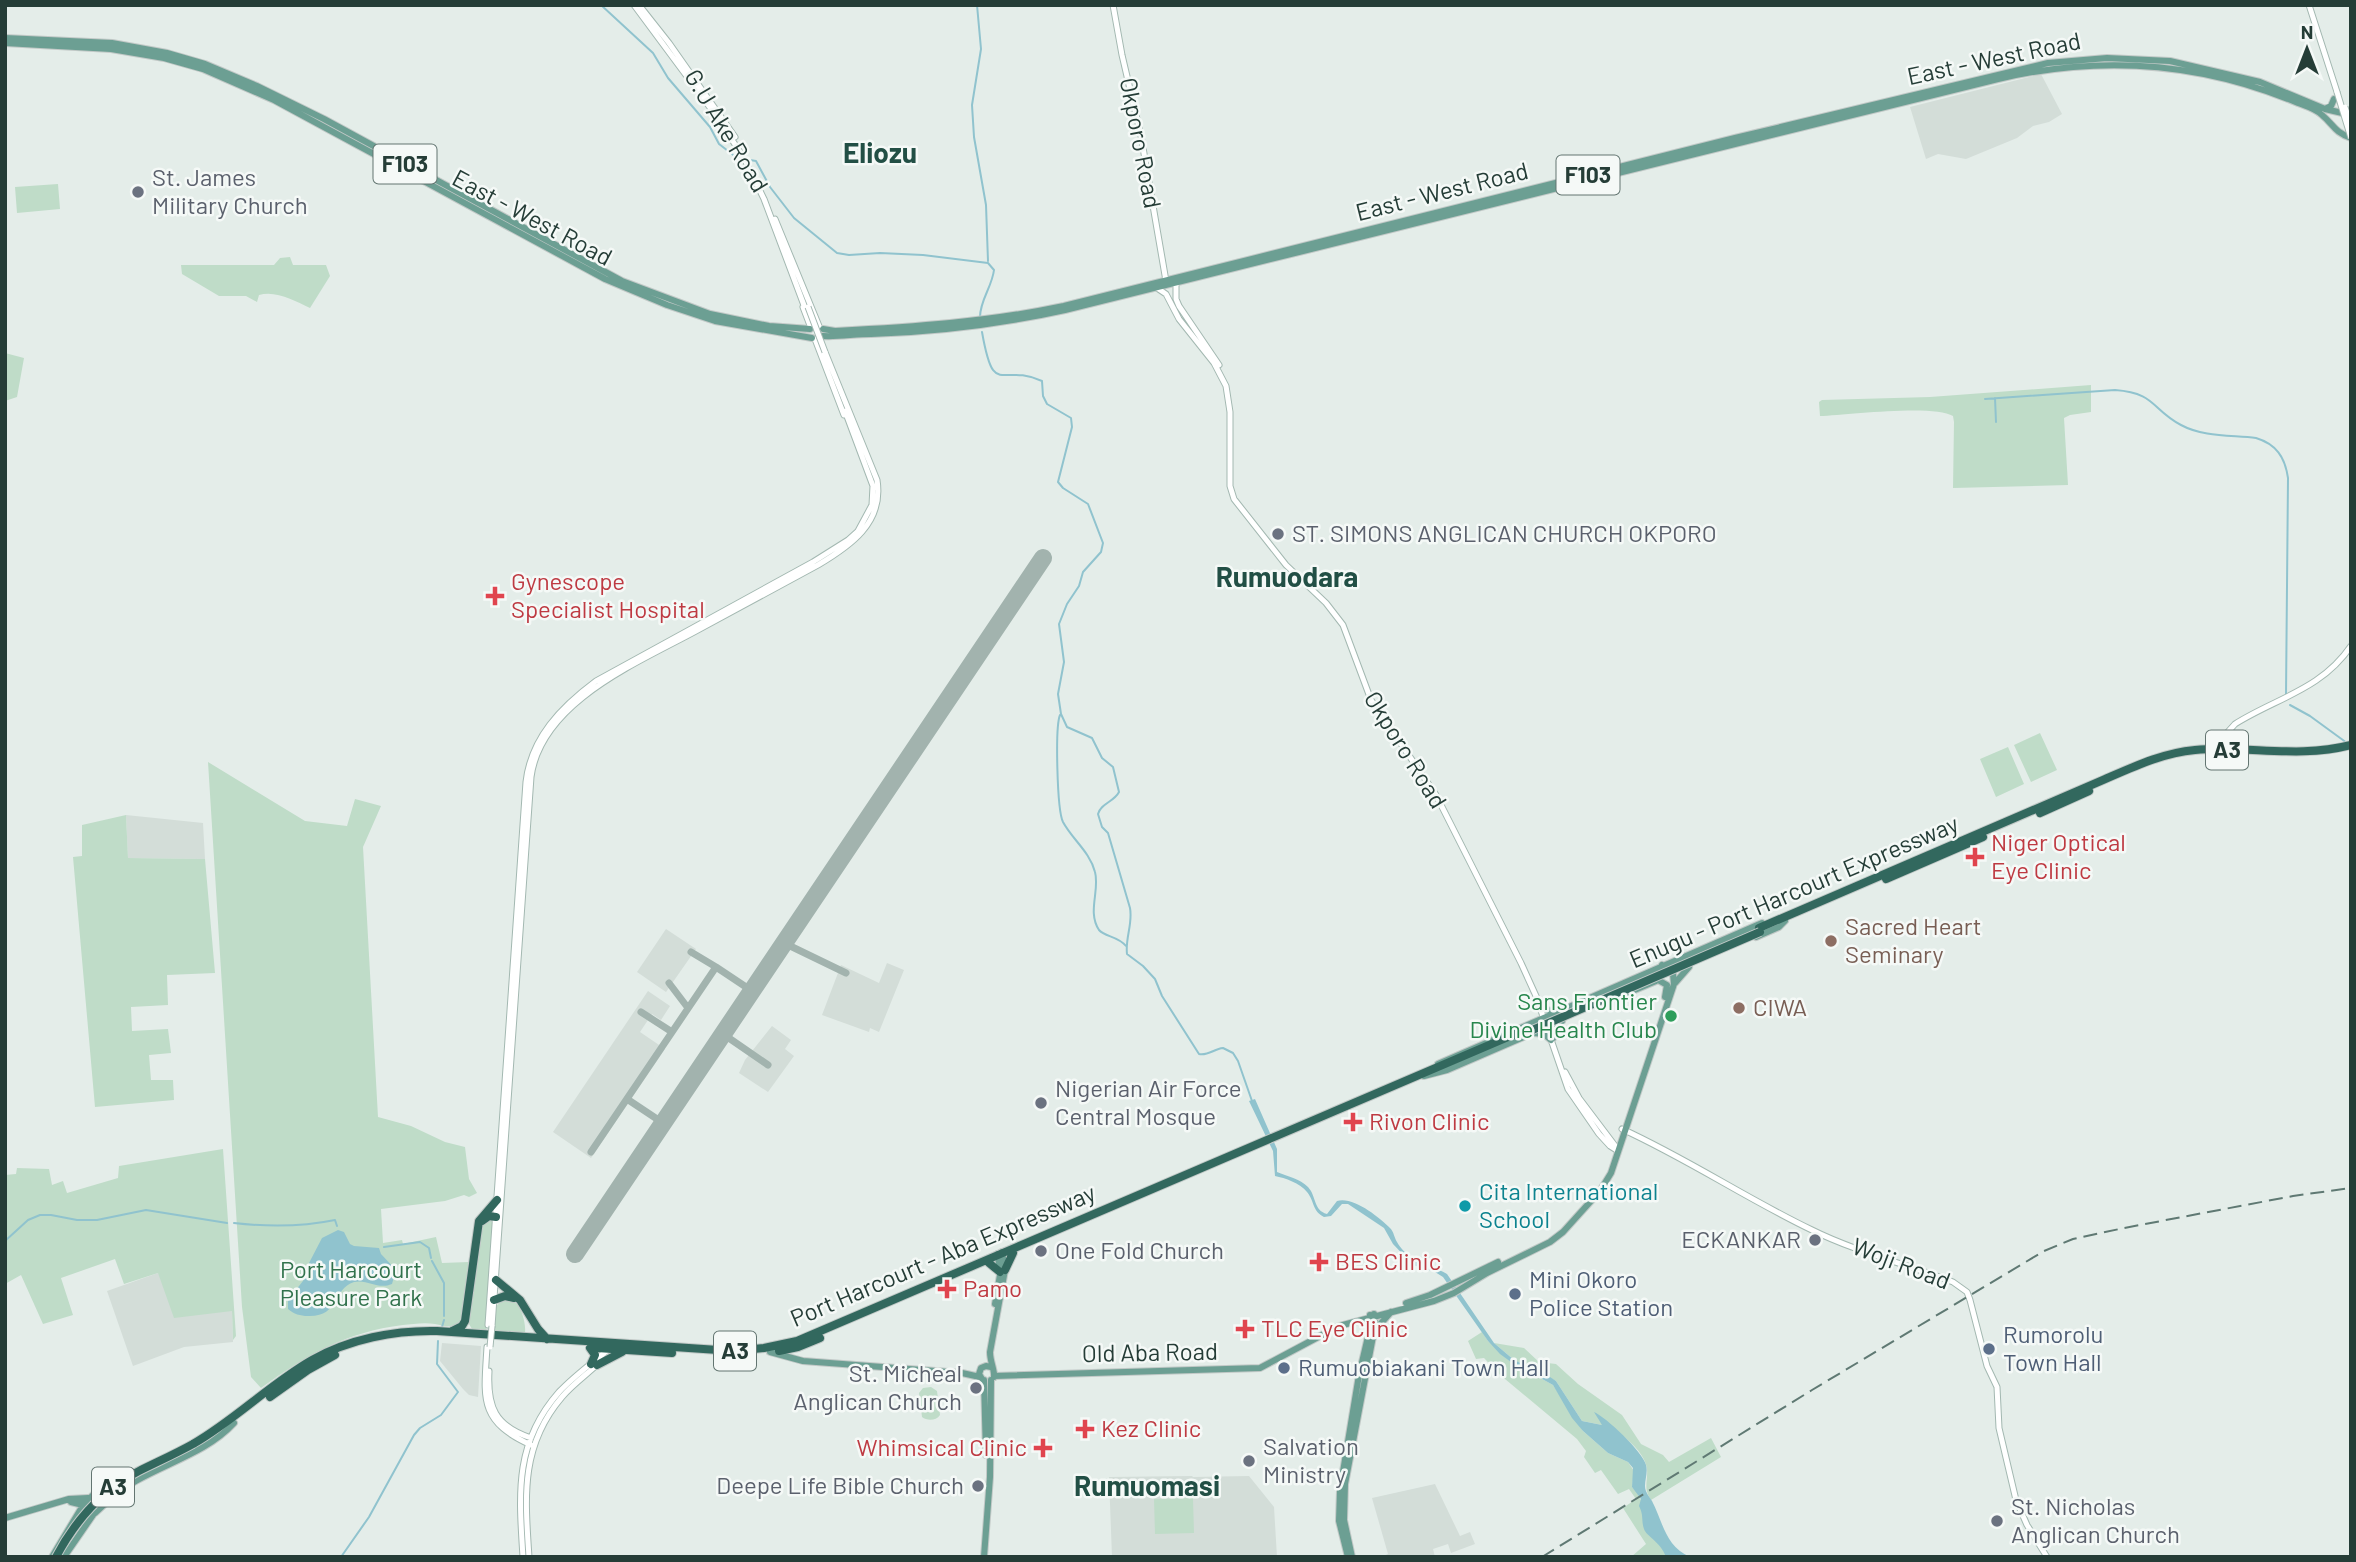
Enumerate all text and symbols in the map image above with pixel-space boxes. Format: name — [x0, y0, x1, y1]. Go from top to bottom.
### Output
north arrow — [2272, 14, 2342, 84]
text: N — [2301, 20, 2313, 43]
street label: East - West Road — [1904, 25, 2083, 90]
street label: G.U Ake Road — [679, 63, 775, 197]
street label: Okporo Road — [1115, 75, 1168, 211]
district label: Eliozu — [843, 135, 917, 169]
road number: F103 — [374, 144, 436, 183]
street label: East - West Road — [1352, 155, 1531, 226]
road number: F103 — [1556, 156, 1620, 194]
place label: St. James Military Church — [152, 162, 308, 219]
street label: East - West Road — [448, 162, 618, 271]
marker: St. James Military Church — [130, 184, 146, 200]
place label: ST. SIMONS ANGLICAN CHURCH OKPORO — [1292, 518, 1717, 547]
marker: ST. SIMONS ANGLICAN CHURCH OKPORO — [1270, 526, 1286, 542]
district label: Rumuodara — [1216, 559, 1358, 593]
place label: Gynescope Specialist Hospital — [511, 566, 705, 623]
marker: Gynescope Specialist Hospital — [485, 586, 505, 606]
street label: Okporo Road — [1359, 685, 1454, 813]
road number: A3 — [2206, 730, 2248, 770]
street label: Enugu - Port Harcourt Expressway — [1624, 808, 1962, 973]
place label: Niger Optical Eye Clinic — [1991, 827, 2126, 884]
marker: Niger Optical Eye Clinic — [1965, 847, 1985, 867]
place label: Sacred Heart Seminary — [1845, 911, 1981, 968]
marker: Sacred Heart Seminary — [1823, 933, 1839, 949]
place label: Sans Frontier Divine Health Club — [1469, 986, 1657, 1043]
place label: CIWA — [1753, 992, 1807, 1021]
marker: CIWA — [1731, 1000, 1747, 1016]
marker: Sans Frontier Divine Health Club — [1663, 1008, 1679, 1024]
place label: Nigerian Air Force Central Mosque — [1055, 1073, 1242, 1130]
marker: Nigerian Air Force Central Mosque — [1033, 1095, 1049, 1111]
place label: Rivon Clinic — [1369, 1106, 1489, 1135]
marker: Rivon Clinic — [1343, 1112, 1363, 1132]
place label: Cita International School — [1479, 1176, 1658, 1233]
street label: Port Harcourt - Aba Expressway — [786, 1177, 1099, 1332]
marker: Cita International School — [1457, 1198, 1473, 1214]
place label: ECKANKAR — [1681, 1224, 1801, 1253]
street label: Woji Road — [1848, 1231, 1955, 1295]
marker: ECKANKAR — [1807, 1232, 1823, 1248]
place label: One Fold Church — [1055, 1235, 1224, 1264]
marker: One Fold Church — [1033, 1243, 1049, 1259]
place label: BES Clinic — [1335, 1246, 1441, 1275]
marker: BES Clinic — [1309, 1252, 1329, 1272]
park label: Port Harcourt Pleasure Park — [280, 1254, 422, 1311]
place label: Mini Okoro Police Station — [1529, 1264, 1673, 1321]
place label: Pamo — [963, 1273, 1022, 1302]
marker: Pamo — [937, 1279, 957, 1299]
marker: Mini Okoro Police Station — [1507, 1286, 1523, 1302]
place label: TLC Eye Clinic — [1261, 1313, 1408, 1342]
marker: TLC Eye Clinic — [1235, 1319, 1255, 1339]
place label: Rumorolu Town Hall — [2003, 1319, 2103, 1376]
road number: A3 — [714, 1332, 756, 1370]
street label: Old Aba Road — [1082, 1336, 1218, 1367]
marker: Rumorolu Town Hall — [1981, 1341, 1997, 1357]
place label: Rumuobiakani Town Hall — [1298, 1352, 1549, 1381]
place label: St. Micheal Anglican Church — [793, 1358, 962, 1415]
marker: Rumuobiakani Town Hall — [1276, 1360, 1292, 1376]
marker: St. Micheal Anglican Church — [968, 1380, 984, 1396]
place label: Kez Clinic — [1101, 1413, 1201, 1442]
marker: Kez Clinic — [1075, 1419, 1095, 1439]
place label: Salvation Ministry — [1263, 1431, 1359, 1488]
place label: Whimsical Clinic — [857, 1432, 1027, 1461]
marker: Whimsical Clinic — [1033, 1438, 1053, 1458]
marker: Salvation Ministry — [1241, 1453, 1257, 1469]
road number: A3 — [92, 1468, 134, 1506]
district label: Rumuomasi — [1074, 1468, 1220, 1502]
place label: Deepe Life Bible Church — [716, 1470, 964, 1499]
marker: Deepe Life Bible Church — [970, 1478, 986, 1494]
place label: St. Nicholas Anglican Church — [2011, 1491, 2180, 1548]
marker: St. Nicholas Anglican Church — [1989, 1513, 2005, 1529]

